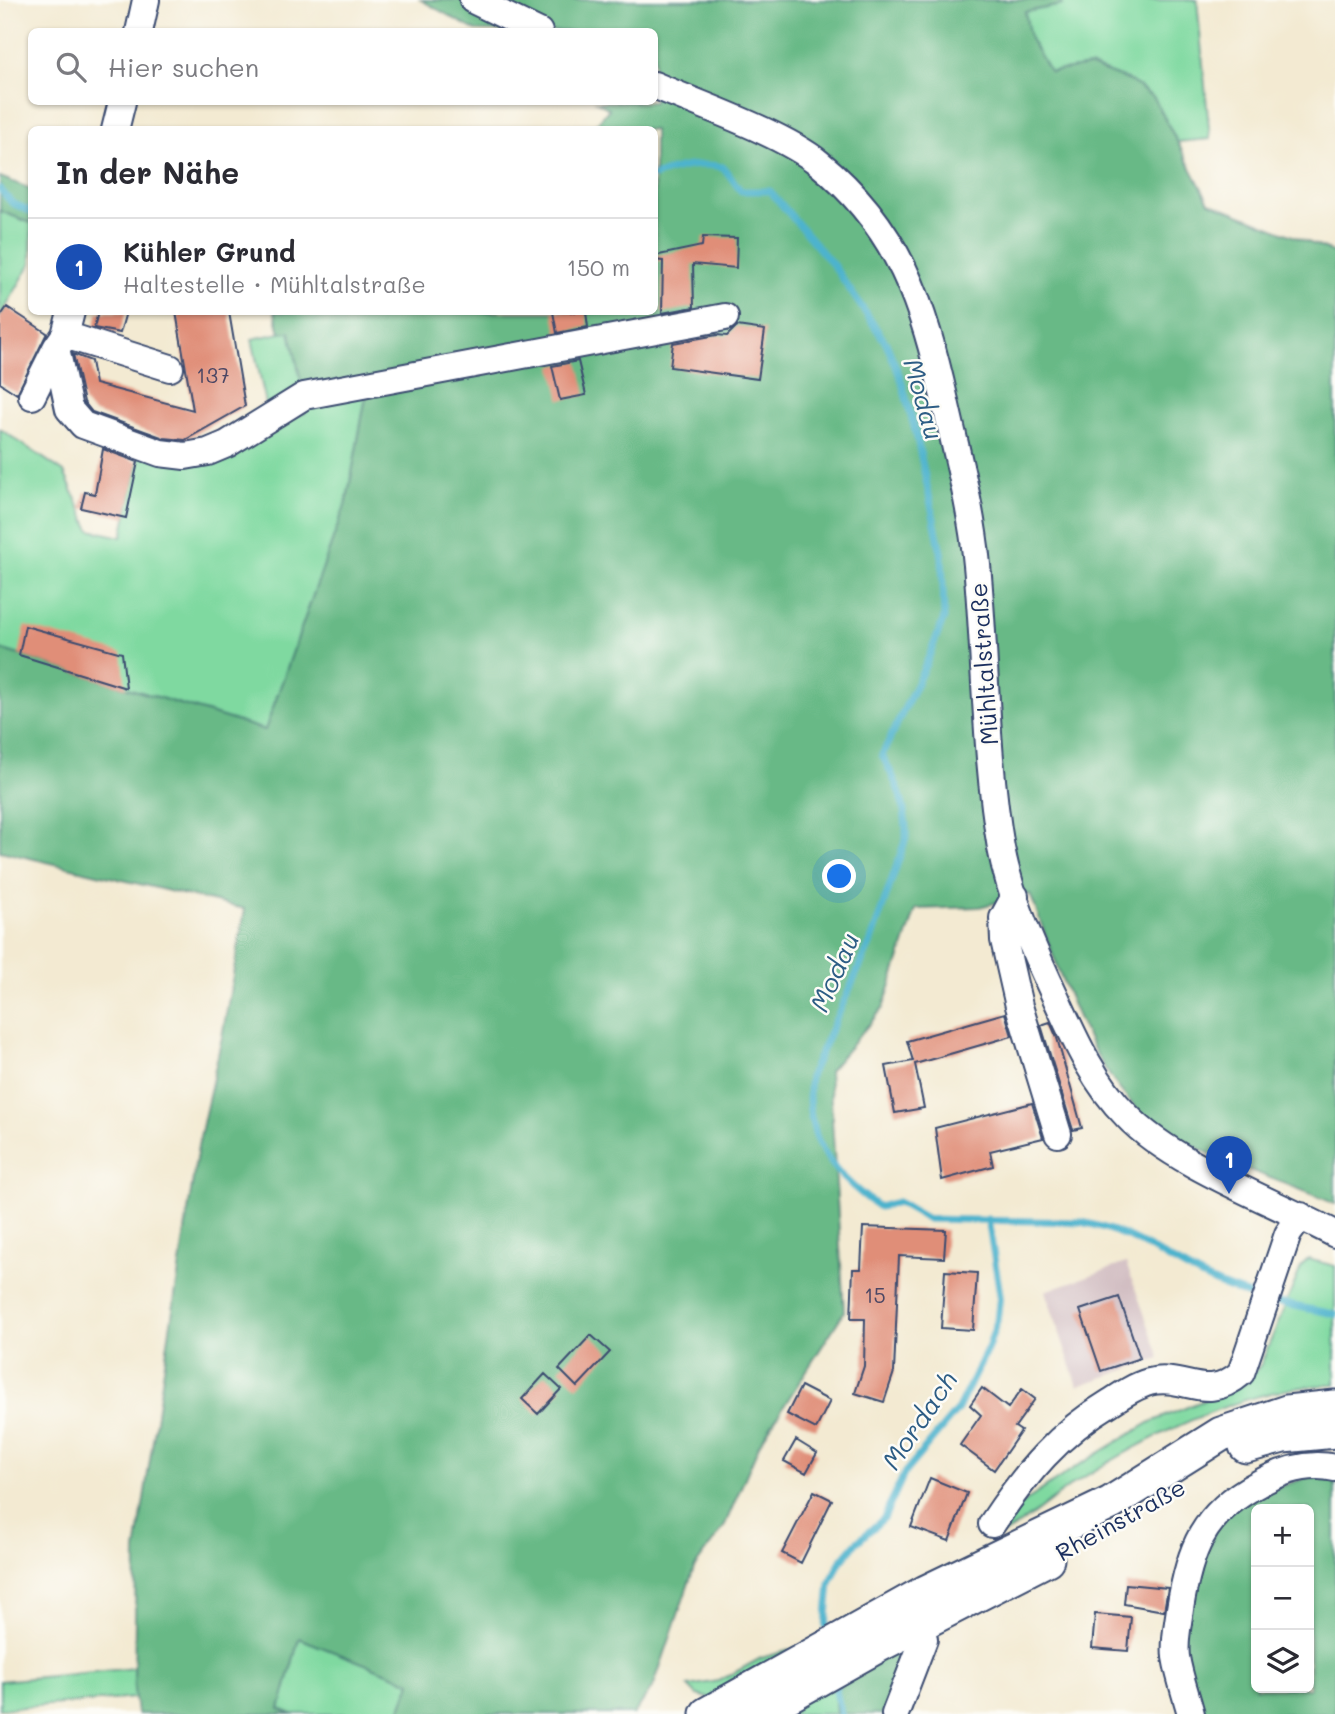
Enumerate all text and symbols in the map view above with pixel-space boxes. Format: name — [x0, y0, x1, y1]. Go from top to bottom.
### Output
search box — [28, 28, 658, 105]
icon: search — [52, 48, 90, 86]
text: Hier suchen — [108, 50, 259, 84]
text: In der Nähe — [56, 152, 239, 192]
text: Kühler Grund — [123, 235, 295, 269]
text: 1 — [74, 252, 84, 282]
text: 150 m — [566, 252, 630, 282]
text: Haltestelle · Mühltalstraße — [123, 269, 426, 299]
water label: Modau — [896, 354, 952, 444]
house number: 137 — [196, 361, 230, 388]
street label: Mühltalstraße — [962, 582, 1004, 746]
your location — [822, 859, 856, 893]
water label: Modau — [802, 927, 866, 1017]
pin: 1 — [1206, 1136, 1252, 1194]
house number: 15 — [864, 1281, 886, 1308]
water label: Mordach — [874, 1364, 964, 1476]
street label: Rheinstraße — [1050, 1471, 1190, 1567]
map controls — [1251, 1504, 1314, 1693]
button: + — [1251, 1504, 1314, 1567]
button: − — [1251, 1567, 1314, 1630]
button: layers — [1251, 1630, 1314, 1693]

